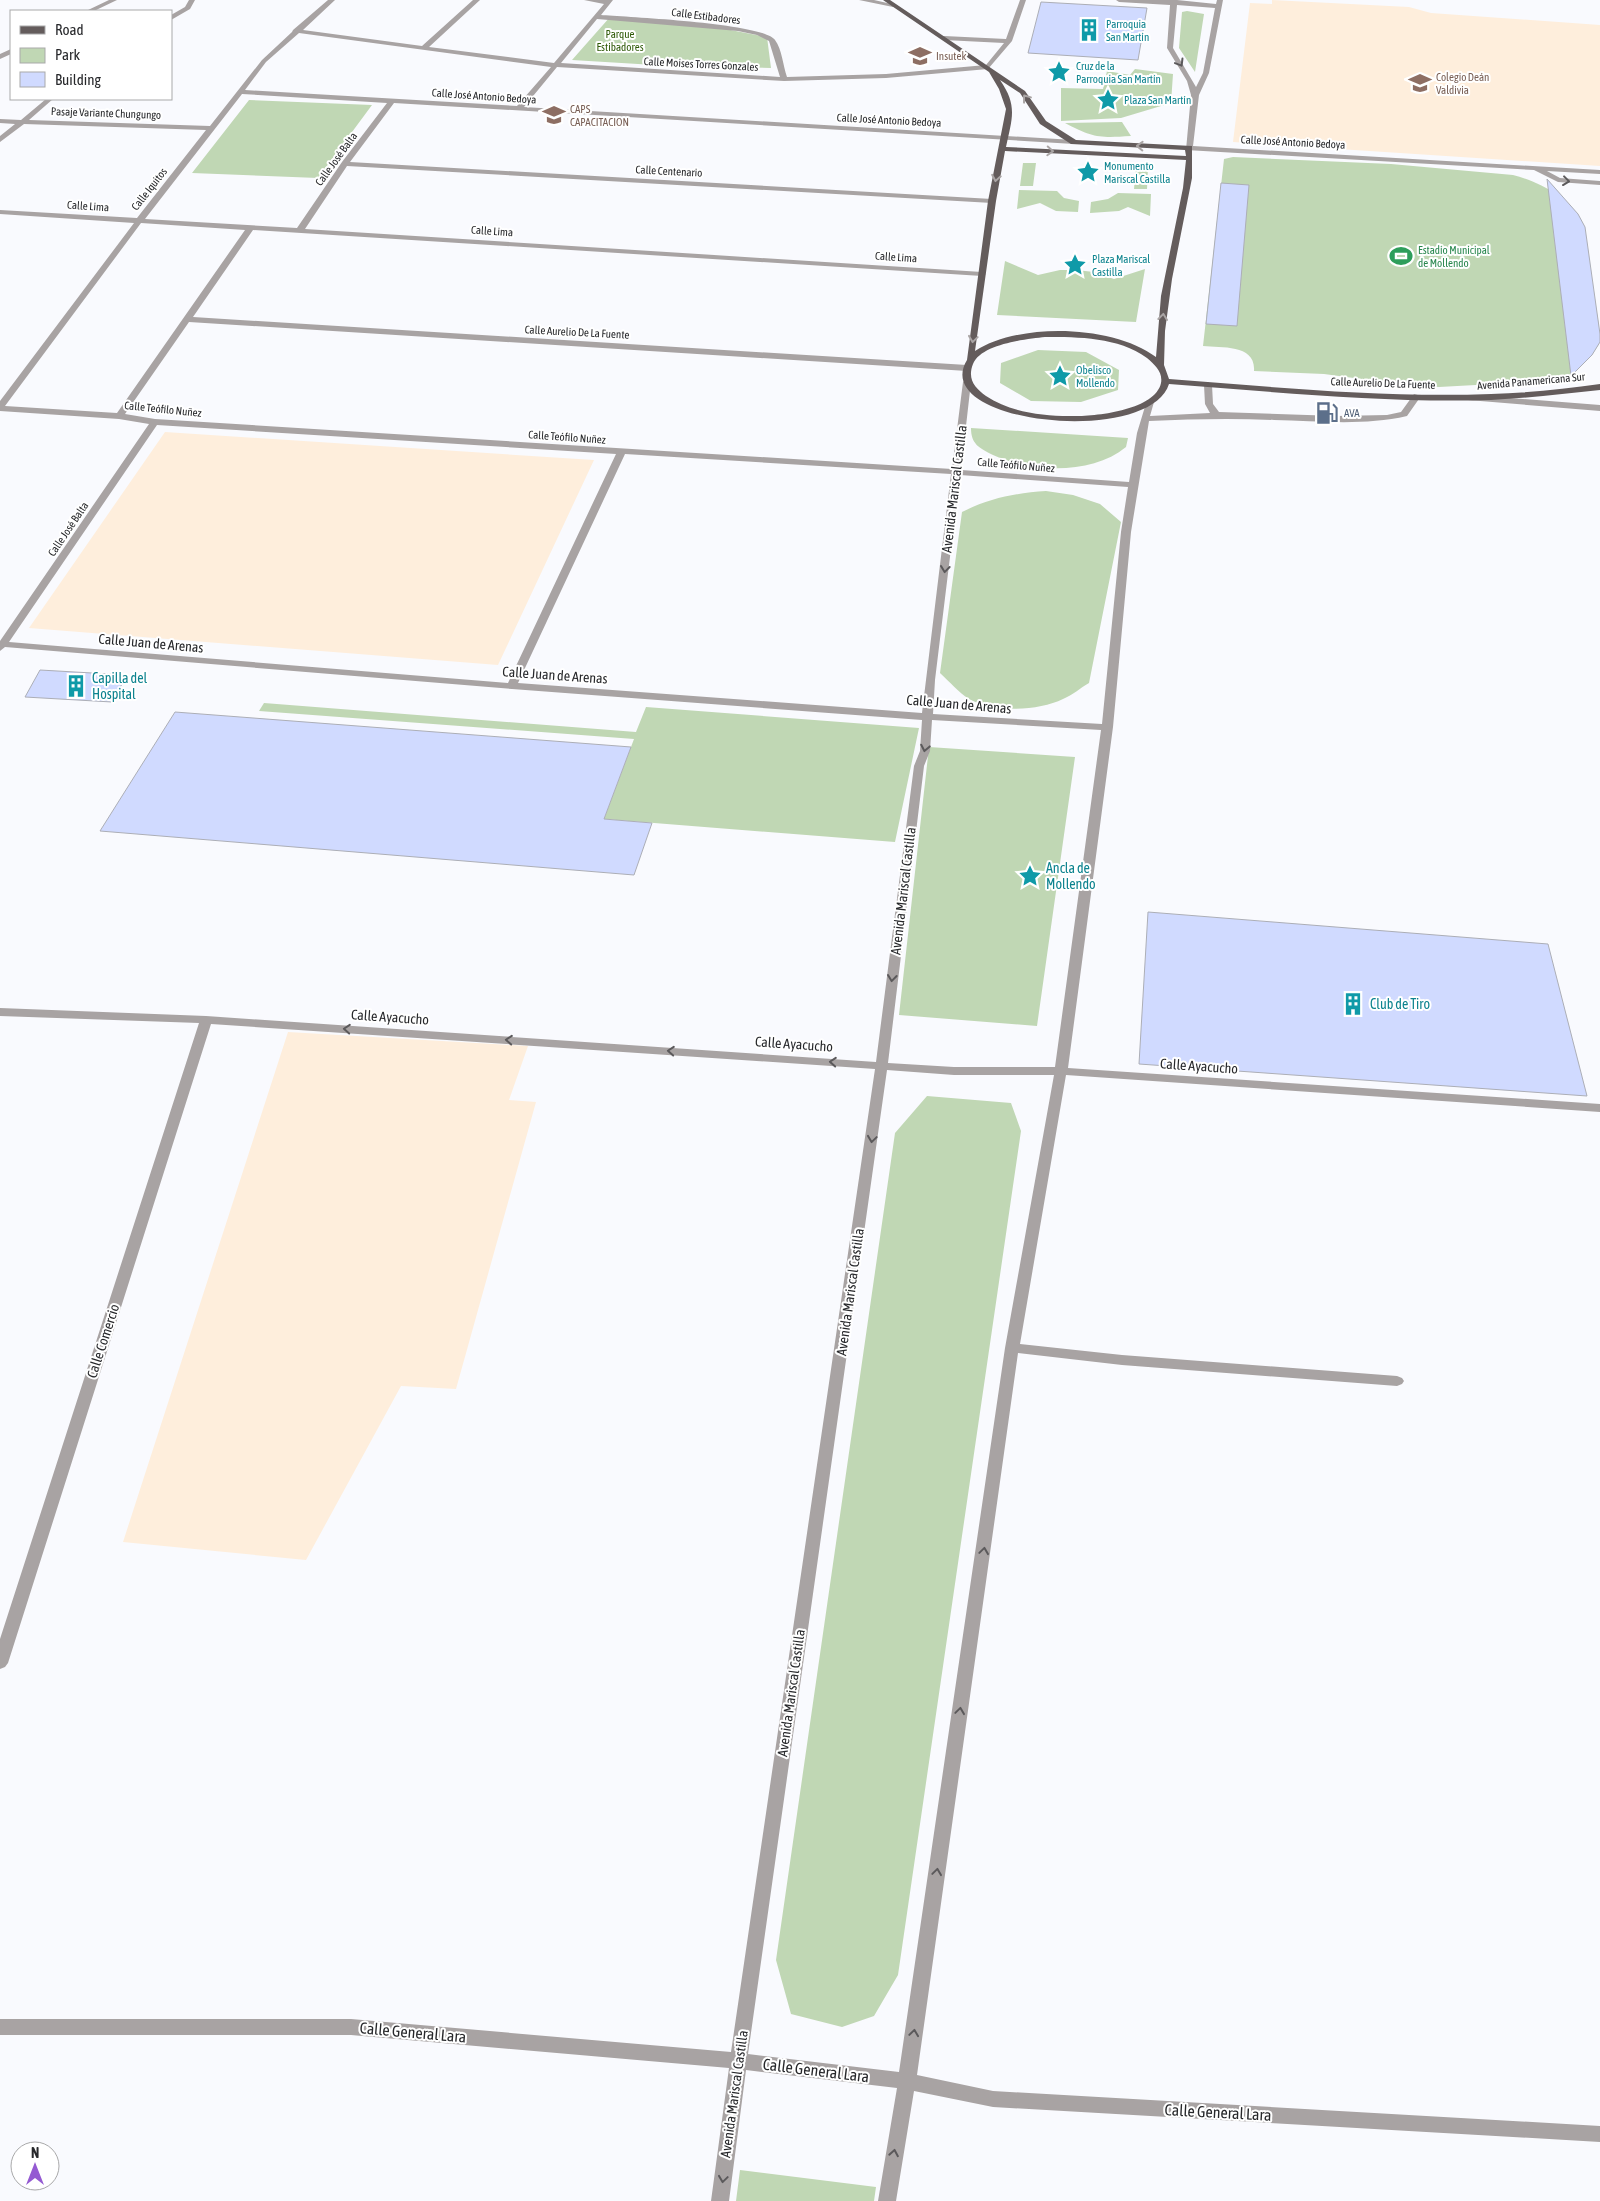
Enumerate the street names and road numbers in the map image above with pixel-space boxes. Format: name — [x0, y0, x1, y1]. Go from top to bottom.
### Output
street label: Calle Estibadores — [671, 6, 741, 26]
street label: Calle Moises Torres Gonzales — [643, 55, 759, 73]
street label: Calle José Antonio Bedoya — [431, 86, 537, 106]
street label: Pasaje Variante Chungungo — [51, 105, 161, 121]
street label: Calle José Antonio Bedoya — [836, 111, 942, 129]
street label: Calle José Balta — [313, 130, 359, 188]
street label: Calle José Antonio Bedoya — [1240, 133, 1346, 151]
street label: Calle Centenario — [635, 163, 703, 179]
street label: Calle Iquitos — [129, 165, 169, 212]
street label: Calle Lima — [67, 199, 109, 213]
street label: Calle Lima — [471, 224, 513, 238]
street label: Calle Lima — [875, 250, 917, 264]
street label: Calle Aurelio De La Fuente — [524, 323, 630, 341]
street label: Avenida Panamericana Sur — [1477, 370, 1586, 392]
street label: Calle Aurelio De La Fuente — [1330, 375, 1436, 391]
street label: Calle Teófilo Nuñez — [124, 399, 202, 419]
street label: Avenida Mariscal Castilla — [938, 424, 970, 554]
street label: Calle Teófilo Nuñez — [528, 428, 606, 446]
street label: Calle Teófilo Nuñez — [977, 456, 1055, 474]
street label: Calle José Balta — [45, 500, 91, 558]
street label: Calle Juan de Arenas — [98, 630, 204, 656]
street label: Calle Juan de Arenas — [502, 663, 608, 687]
street label: Calle Juan de Arenas — [906, 691, 1012, 717]
street label: Avenida Mariscal Castilla — [887, 826, 919, 956]
street label: Calle Ayacucho — [351, 1006, 429, 1028]
street label: Calle Ayacucho — [755, 1033, 833, 1055]
street label: Calle Ayacucho — [1160, 1055, 1238, 1077]
street label: Avenida Mariscal Castilla — [833, 1227, 867, 1357]
street label: Calle Comercio — [84, 1302, 122, 1380]
street label: Avenida Mariscal Castilla — [774, 1628, 808, 1758]
street label: Calle General Lara — [359, 2018, 467, 2046]
street label: Avenida Mariscal Castilla — [717, 2029, 751, 2159]
street label: Calle General Lara — [762, 2055, 870, 2085]
street label: Calle General Lara — [1164, 2100, 1272, 2124]

